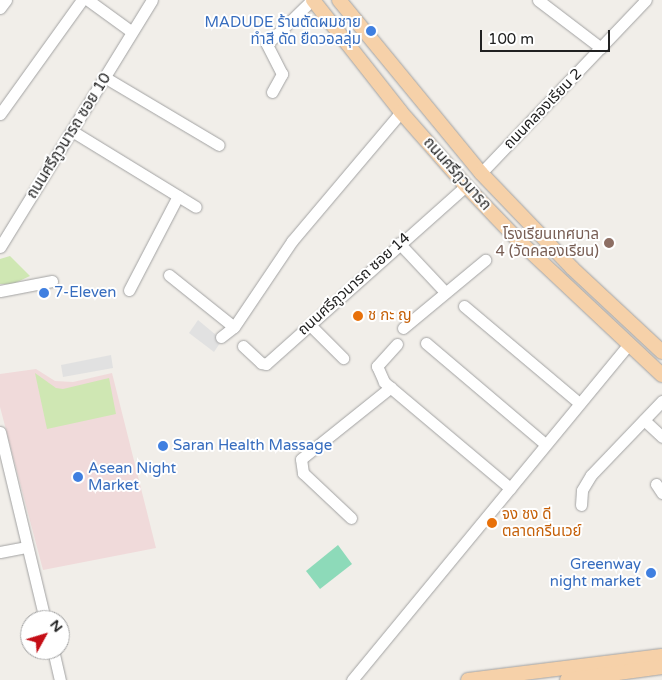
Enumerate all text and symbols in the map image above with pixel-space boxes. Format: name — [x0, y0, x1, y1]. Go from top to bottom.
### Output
place label: MADUDE ร้านตัดผมชาย ทำสี ดัด ยืดวอลลุ่ม — [204, 13, 361, 48]
scale bar — [482, 20, 612, 52]
marker: MADUDE ร้านตัดผมชาย ทำสี ดัด ยืดวอลลุ่ม — [365, 25, 377, 37]
text: 100 m — [488, 30, 534, 48]
street label: ถนนคลองเรียน 2 — [500, 65, 586, 153]
street label: ถนนศรีภูวนารถ ซอย 10 — [23, 70, 115, 202]
street label: ถนนศรีภูวนารถ — [419, 134, 495, 214]
place label: โรงเรียนเทศบาล 4 (วัดคลองเรียน) — [496, 225, 599, 260]
street label: ถนนศรีภูวนารถ ซอย 14 — [294, 229, 414, 339]
marker: โรงเรียนเทศบาล 4 (วัดคลองเรียน) — [603, 237, 615, 249]
place label: 7-Eleven — [54, 284, 116, 302]
marker: 7-Eleven — [38, 287, 50, 299]
place label: ช กะ ญ — [368, 307, 412, 325]
marker: ช กะ ญ — [352, 310, 364, 322]
place label: Saran Health Massage — [173, 437, 332, 455]
marker: Saran Health Massage — [157, 440, 169, 452]
place label: Asean Night Market — [88, 459, 176, 494]
marker: Asean Night Market — [72, 471, 84, 483]
place label: จง ชง ดี ตลาดกรีนเวย์ — [502, 505, 582, 540]
marker: จง ชง ดี ตลาดกรีนเวย์ — [486, 517, 498, 529]
place label: Greenway night market — [550, 555, 641, 590]
marker: Greenway night market — [645, 567, 657, 579]
north arrow — [20, 610, 70, 660]
text: N — [46, 616, 66, 636]

